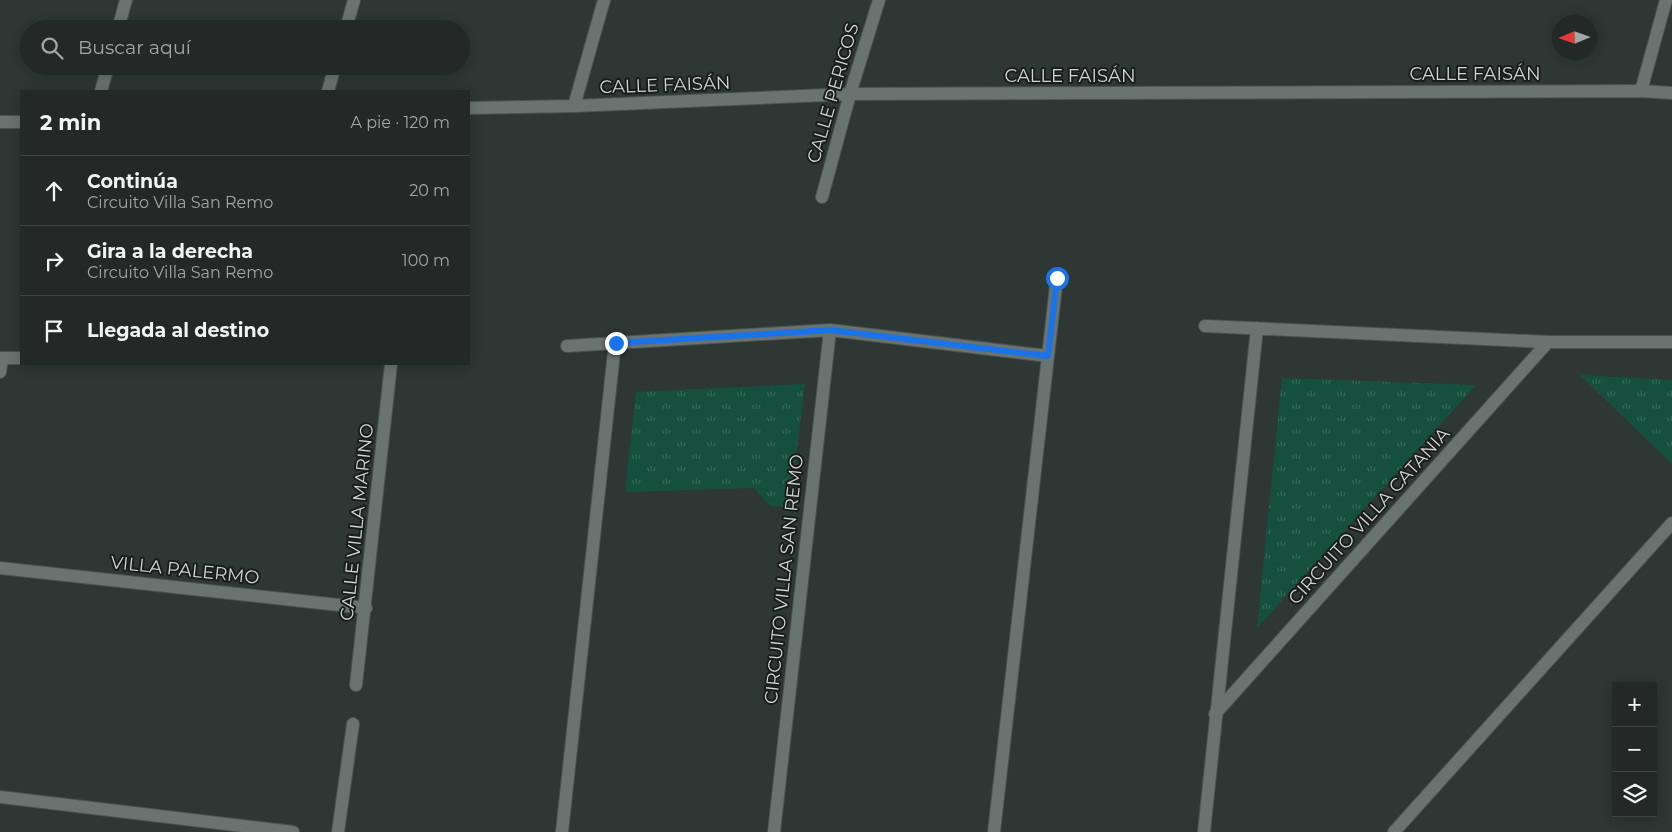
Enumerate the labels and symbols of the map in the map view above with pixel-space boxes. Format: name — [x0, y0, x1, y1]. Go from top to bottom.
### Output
north arrow — [1552, 15, 1597, 60]
street label: CALLE PERICOS — [802, 20, 864, 166]
street label: CALLE FAISÁN — [1409, 63, 1541, 85]
street label: CALLE FAISÁN — [1004, 65, 1136, 87]
street label: CALLE FAISÁN — [599, 72, 731, 98]
route start — [1046, 267, 1069, 290]
route end — [605, 332, 628, 355]
street label: CALLE VILLA MARINO — [336, 422, 378, 622]
street label: CIRCUITO VILLA CATANIA — [1284, 423, 1454, 609]
street label: CIRCUITO VILLA SAN REMO — [760, 453, 808, 705]
street label: VILLA PALERMO — [109, 551, 261, 589]

